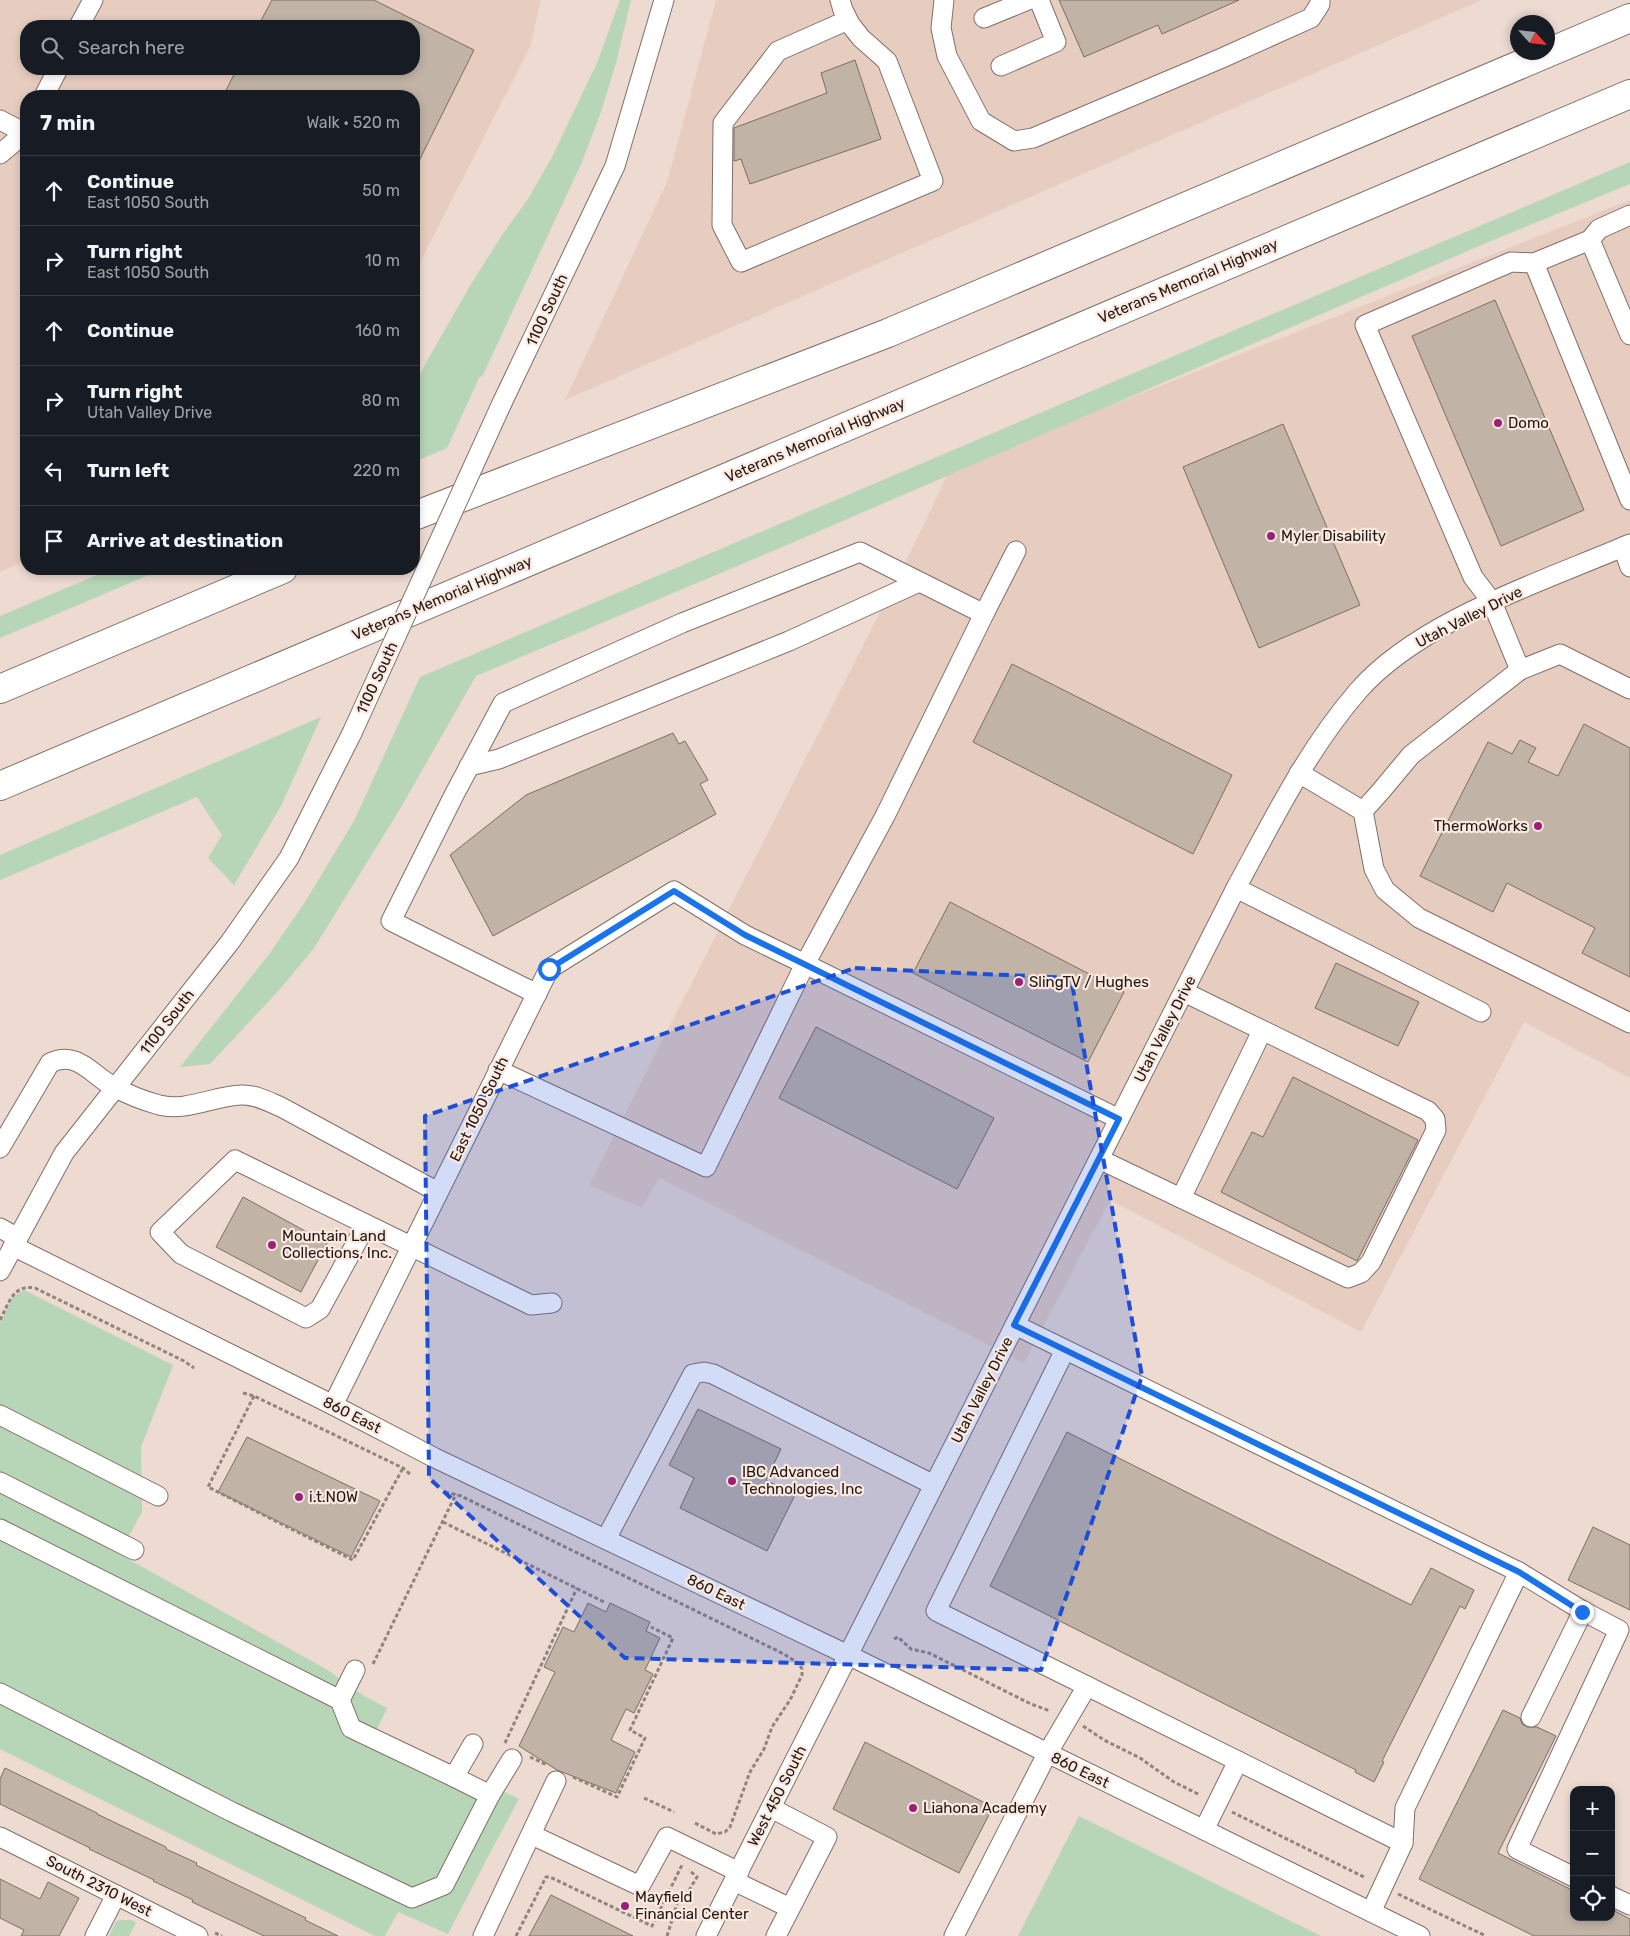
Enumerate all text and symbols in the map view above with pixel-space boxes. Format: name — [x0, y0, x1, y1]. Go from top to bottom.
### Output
north arrow — [1510, 15, 1555, 60]
search box — [20, 20, 420, 75]
icon: search — [38, 34, 66, 62]
text: Search here — [78, 36, 185, 59]
text: 7 min — [40, 110, 95, 135]
text: Walk · 520 m — [306, 113, 400, 132]
text: Continue — [87, 170, 174, 193]
icon: ahead — [40, 177, 68, 205]
text: 50 m — [362, 181, 400, 200]
text: East 1050 South — [87, 193, 209, 212]
street label: Veterans Memorial Highway — [1095, 235, 1281, 327]
text: Turn right — [87, 240, 182, 263]
icon: right — [40, 247, 68, 275]
text: 10 m — [365, 251, 400, 270]
text: East 1050 South — [87, 263, 209, 282]
street label: 1100 South — [522, 271, 572, 349]
icon: ahead — [40, 317, 68, 345]
text: Continue — [87, 319, 174, 342]
text: 160 m — [355, 321, 400, 340]
text: Turn right — [87, 380, 182, 403]
icon: right — [40, 387, 68, 415]
text: 80 m — [362, 391, 400, 410]
street label: Veterans Memorial Highway — [722, 394, 908, 486]
text: Utah Valley Drive — [87, 403, 212, 422]
place label: Domo — [1508, 414, 1549, 432]
marker: Domo — [1492, 417, 1504, 429]
icon: left — [40, 457, 68, 485]
text: Turn left — [87, 459, 169, 482]
text: 220 m — [353, 461, 400, 480]
icon: arrive — [40, 527, 68, 555]
place label: Myler Disability — [1281, 527, 1386, 545]
text: Arrive at destination — [87, 529, 283, 552]
marker: Myler Disability — [1265, 530, 1277, 542]
street label: Veterans Memorial Highway — [349, 552, 535, 644]
street label: Utah Valley Drive — [1413, 582, 1525, 652]
street label: 1100 South — [352, 639, 402, 717]
place label: ThermoWorks — [1433, 817, 1528, 835]
marker: ThermoWorks — [1532, 820, 1544, 832]
route start — [538, 958, 561, 981]
place label: SlingTV / Hughes — [1029, 973, 1149, 991]
street label: Utah Valley Drive — [1130, 973, 1200, 1085]
marker: SlingTV / Hughes — [1013, 976, 1025, 988]
street label: 1100 South — [136, 986, 198, 1058]
street label: East 1050 South — [446, 1054, 512, 1164]
place label: Mountain Land Collections, Inc. — [282, 1227, 392, 1262]
marker: Mountain Land Collections, Inc. — [266, 1239, 278, 1251]
street label: Utah Valley Drive — [947, 1334, 1017, 1446]
street label: 860 East — [320, 1393, 384, 1437]
place label: IBC Advanced Technologies, Inc — [742, 1463, 863, 1498]
marker: IBC Advanced Technologies, Inc — [726, 1475, 738, 1487]
place label: i.t.NOW — [309, 1488, 358, 1506]
marker: i.t.NOW — [293, 1491, 305, 1503]
street label: 860 East — [684, 1570, 748, 1614]
route end — [1571, 1601, 1594, 1624]
street label: West 450 South — [744, 1743, 810, 1849]
street label: 860 East — [1048, 1748, 1112, 1792]
map controls — [1570, 1786, 1615, 1921]
button: + — [1570, 1786, 1615, 1831]
place label: Liahona Academy — [923, 1799, 1047, 1817]
marker: Liahona Academy — [907, 1802, 919, 1814]
button: − — [1570, 1831, 1615, 1876]
street label: South 2310 West — [43, 1852, 155, 1920]
button: locate — [1570, 1876, 1615, 1921]
place label: Mayfield Financial Center — [635, 1888, 749, 1923]
marker: Mayfield Financial Center — [619, 1900, 631, 1912]

